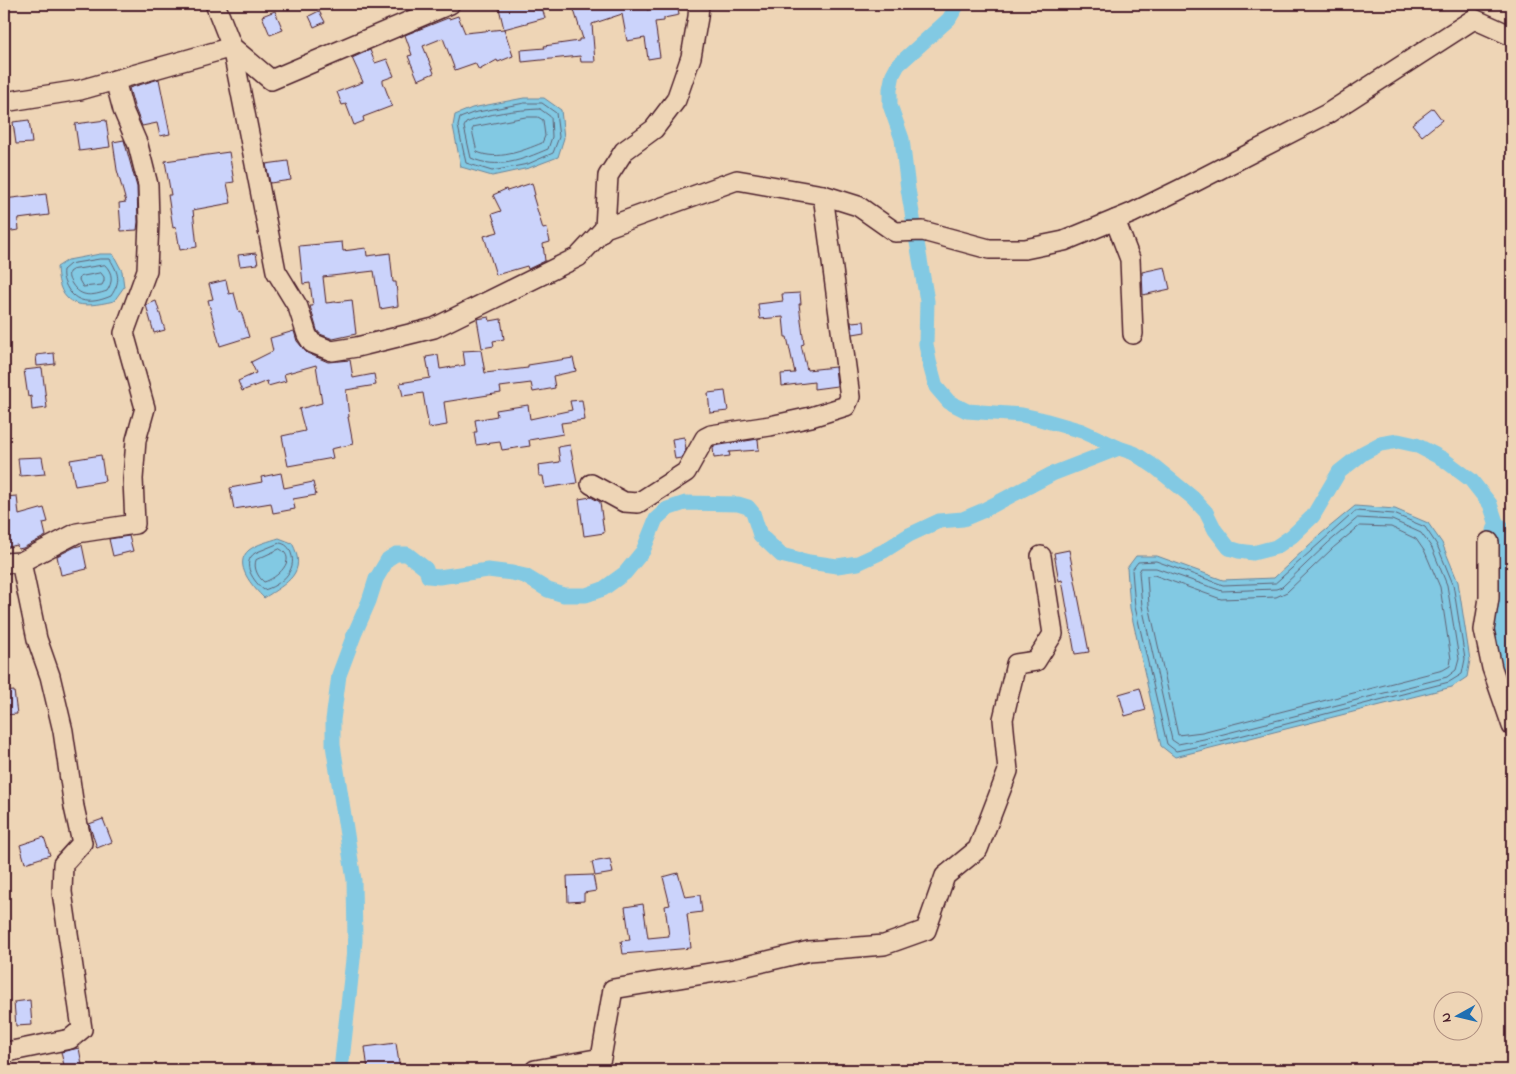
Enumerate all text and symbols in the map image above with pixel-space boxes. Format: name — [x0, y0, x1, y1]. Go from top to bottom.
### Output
north arrow — [1434, 992, 1484, 1042]
text: N — [1436, 1011, 1458, 1024]

